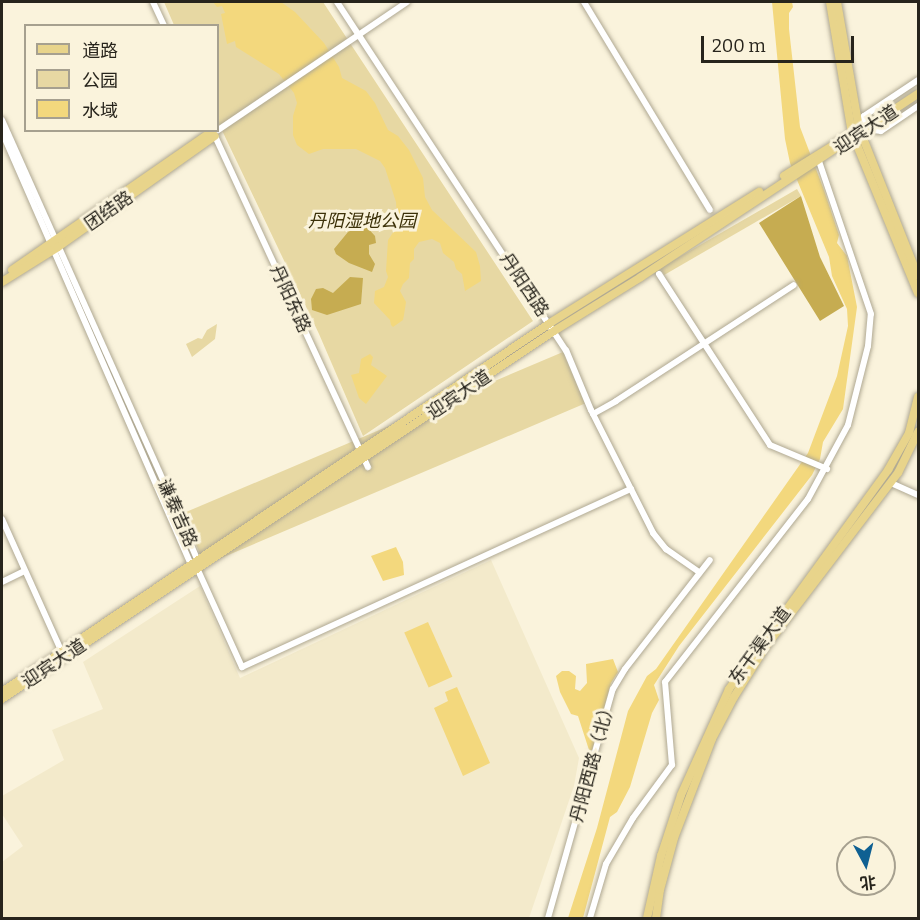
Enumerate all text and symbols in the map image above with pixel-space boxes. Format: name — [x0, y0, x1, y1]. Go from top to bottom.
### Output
legend — [24, 24, 219, 132]
scale bar — [704, 24, 857, 62]
text: 200 m — [712, 35, 766, 57]
text: 道路 — [82, 40, 118, 62]
text: 公园 — [82, 70, 118, 92]
text: 水域 — [82, 100, 118, 122]
street label: 迎宾大道 — [830, 101, 902, 159]
street label: 团结路 — [81, 187, 137, 235]
park label: 丹阳湿地公园 — [308, 210, 416, 232]
street label: 丹阳西路 — [495, 249, 553, 321]
street label: 丹阳东路 — [265, 262, 315, 336]
street label: 迎宾大道 — [423, 366, 495, 424]
street label: 谦泰吉路 — [152, 476, 202, 550]
street label: 东干渠大道 — [725, 603, 795, 689]
street label: 迎宾大道 — [18, 635, 90, 693]
street label: 丹阳西路（北） — [566, 697, 620, 825]
north arrow — [836, 836, 896, 896]
text: 北 — [859, 872, 877, 893]

